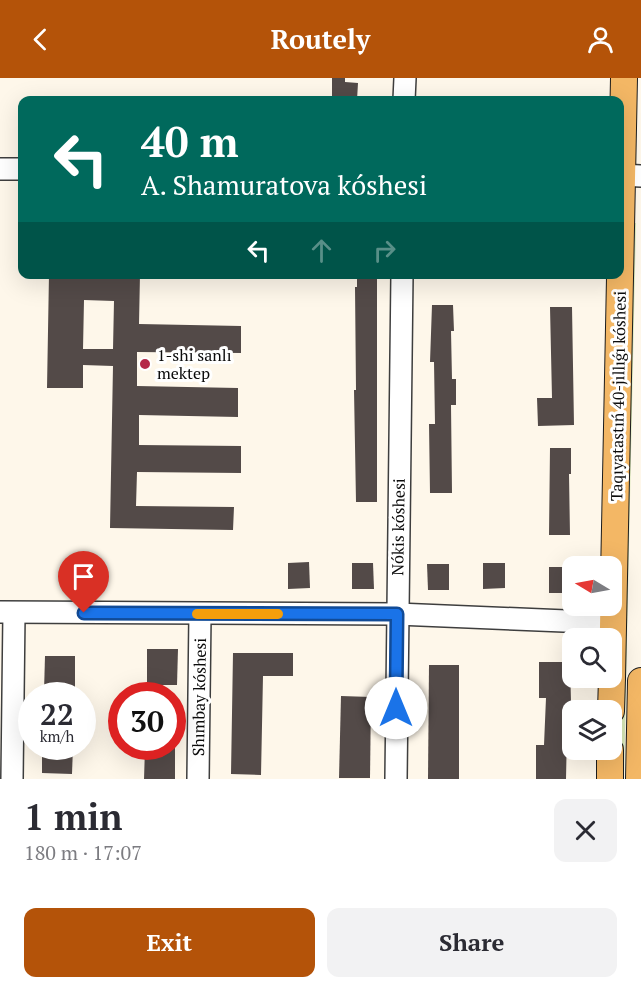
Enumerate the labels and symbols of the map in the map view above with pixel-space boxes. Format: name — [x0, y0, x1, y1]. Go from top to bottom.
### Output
street label: Taqıyatastıń 40-jıllıǵı kóshesi — [605, 291, 631, 501]
place label: 1-shi sanlı mektep — [157, 344, 232, 384]
marker: 1-shi sanlı mektep — [138, 357, 152, 371]
street label: Nókis kóshesi — [386, 478, 410, 576]
pin — [58, 551, 109, 613]
north arrow — [562, 556, 622, 616]
street label: Shımbay kóshesi — [187, 637, 211, 756]
position arrow — [364, 676, 428, 740]
speed limit sign: 30 — [108, 682, 186, 760]

